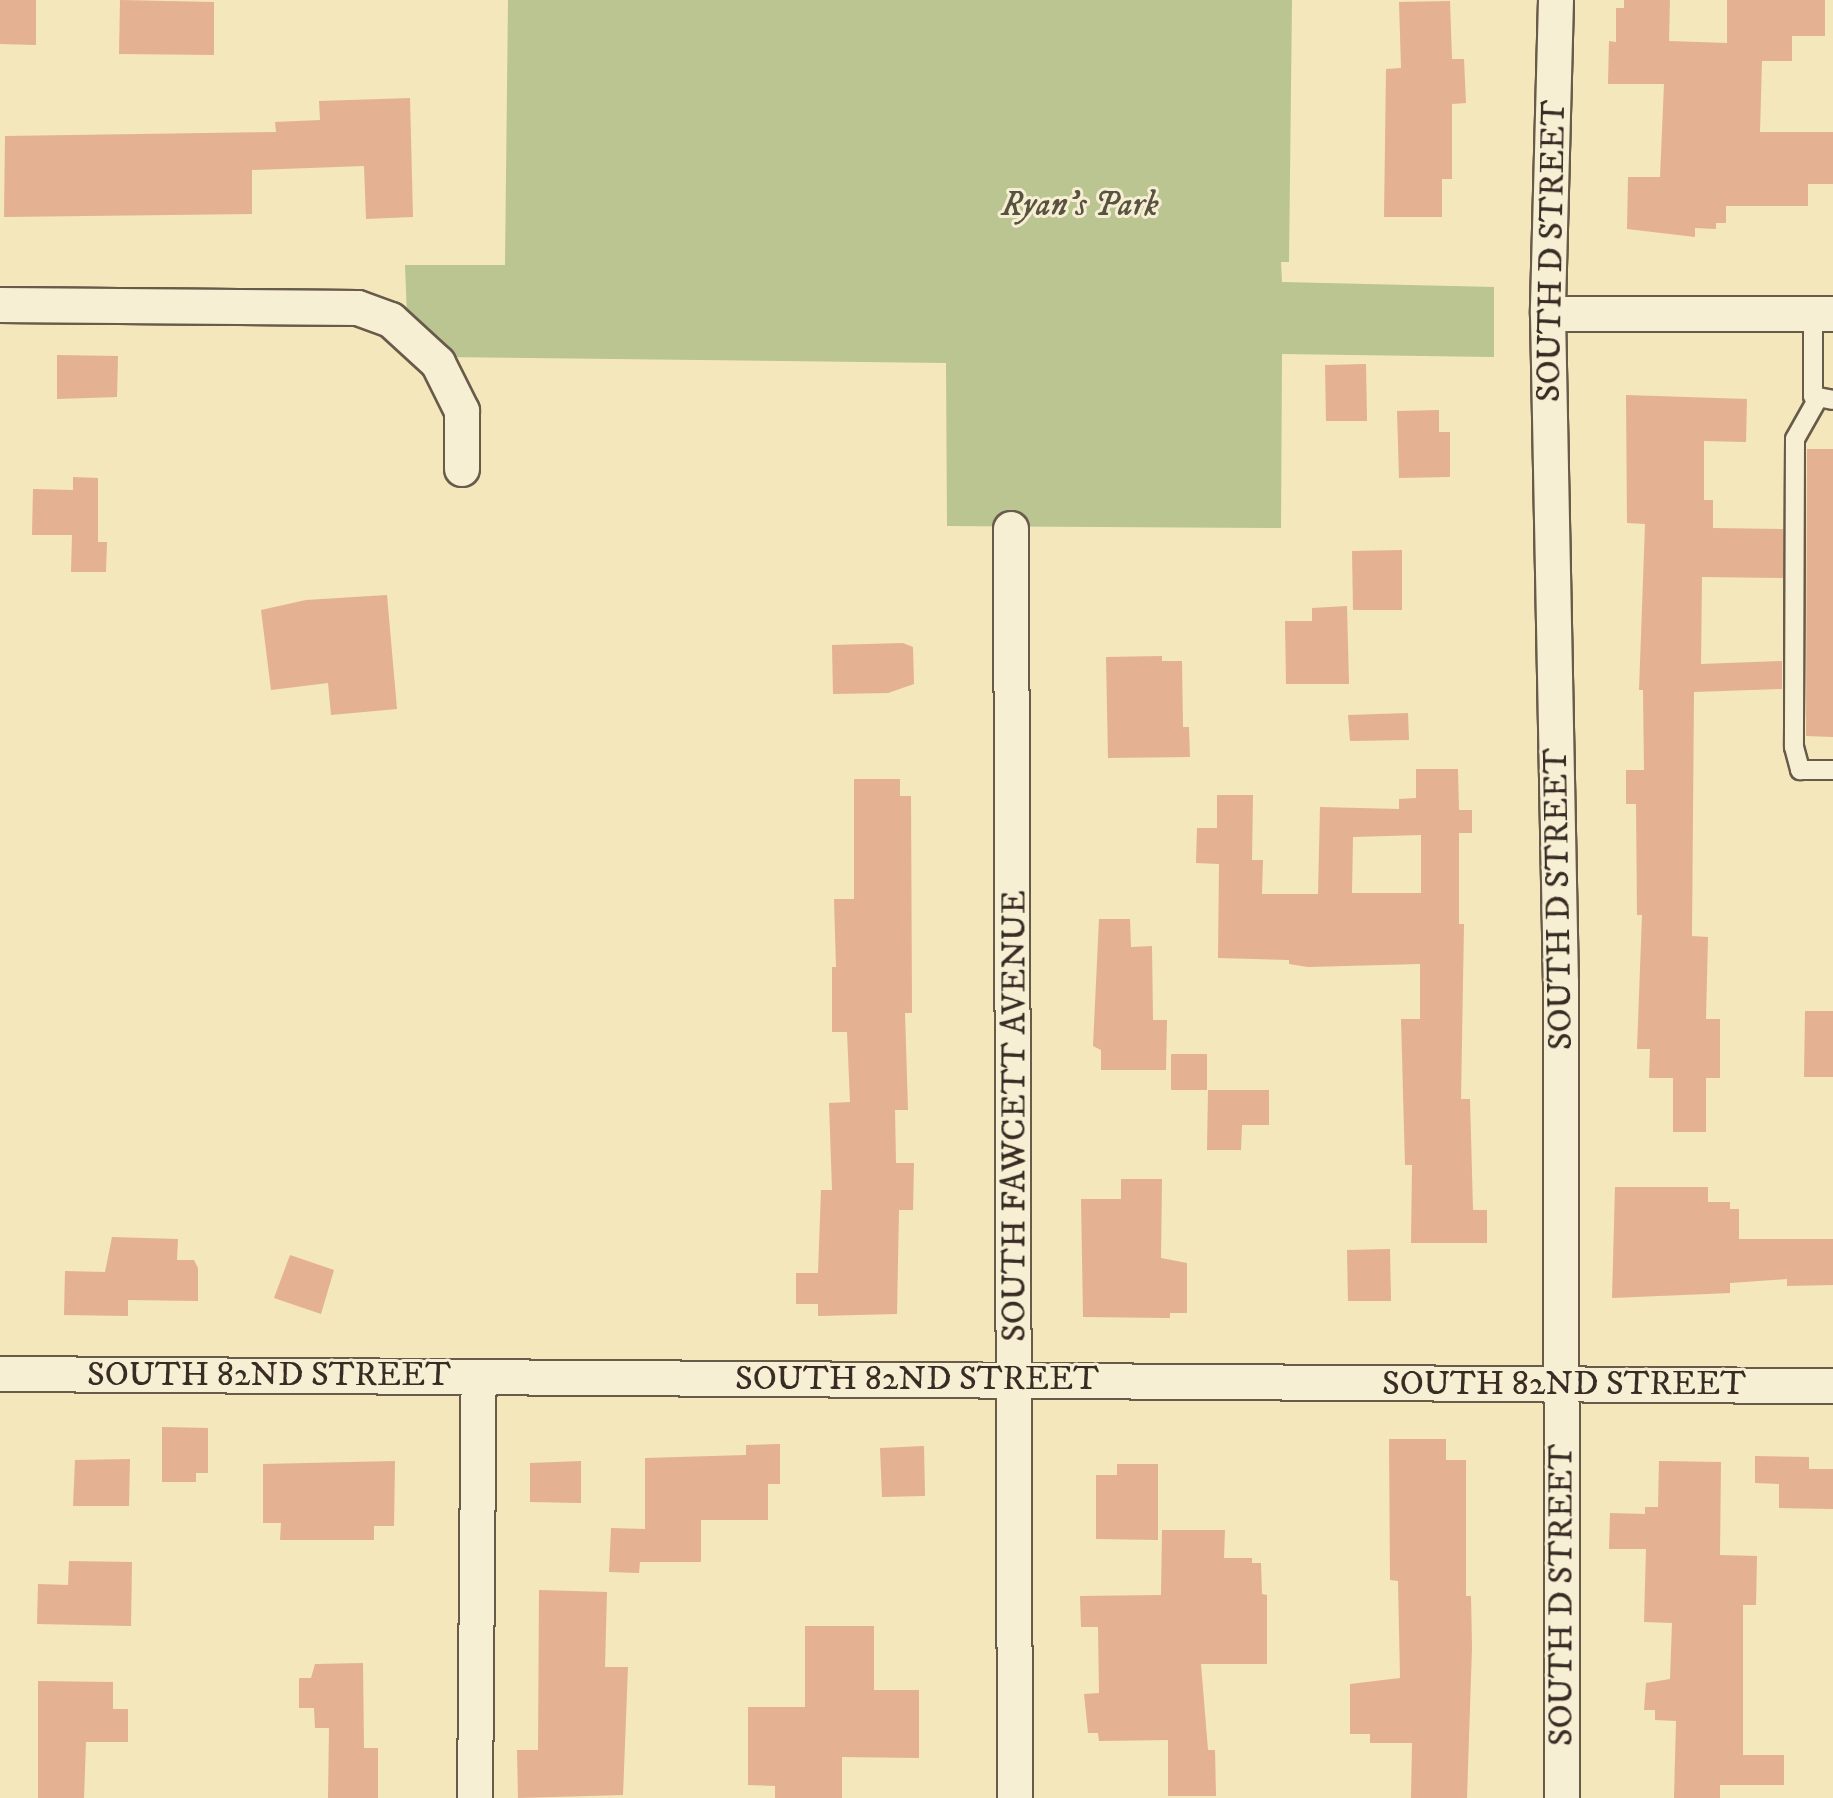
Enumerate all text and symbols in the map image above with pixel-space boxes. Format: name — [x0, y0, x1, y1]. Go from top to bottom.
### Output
street label: SOUTH D STREET — [1529, 99, 1575, 403]
park label: Ryan's Park — [1001, 186, 1159, 226]
street label: SOUTH D STREET — [1536, 747, 1582, 1051]
street label: SOUTH FAWCETT AVENUE — [995, 890, 1035, 1342]
street label: SOUTH 82ND STREET — [87, 1356, 451, 1396]
street label: SOUTH 82ND STREET — [735, 1360, 1099, 1400]
street label: SOUTH 82ND STREET — [1382, 1365, 1746, 1405]
street label: SOUTH D STREET — [1542, 1444, 1582, 1746]

